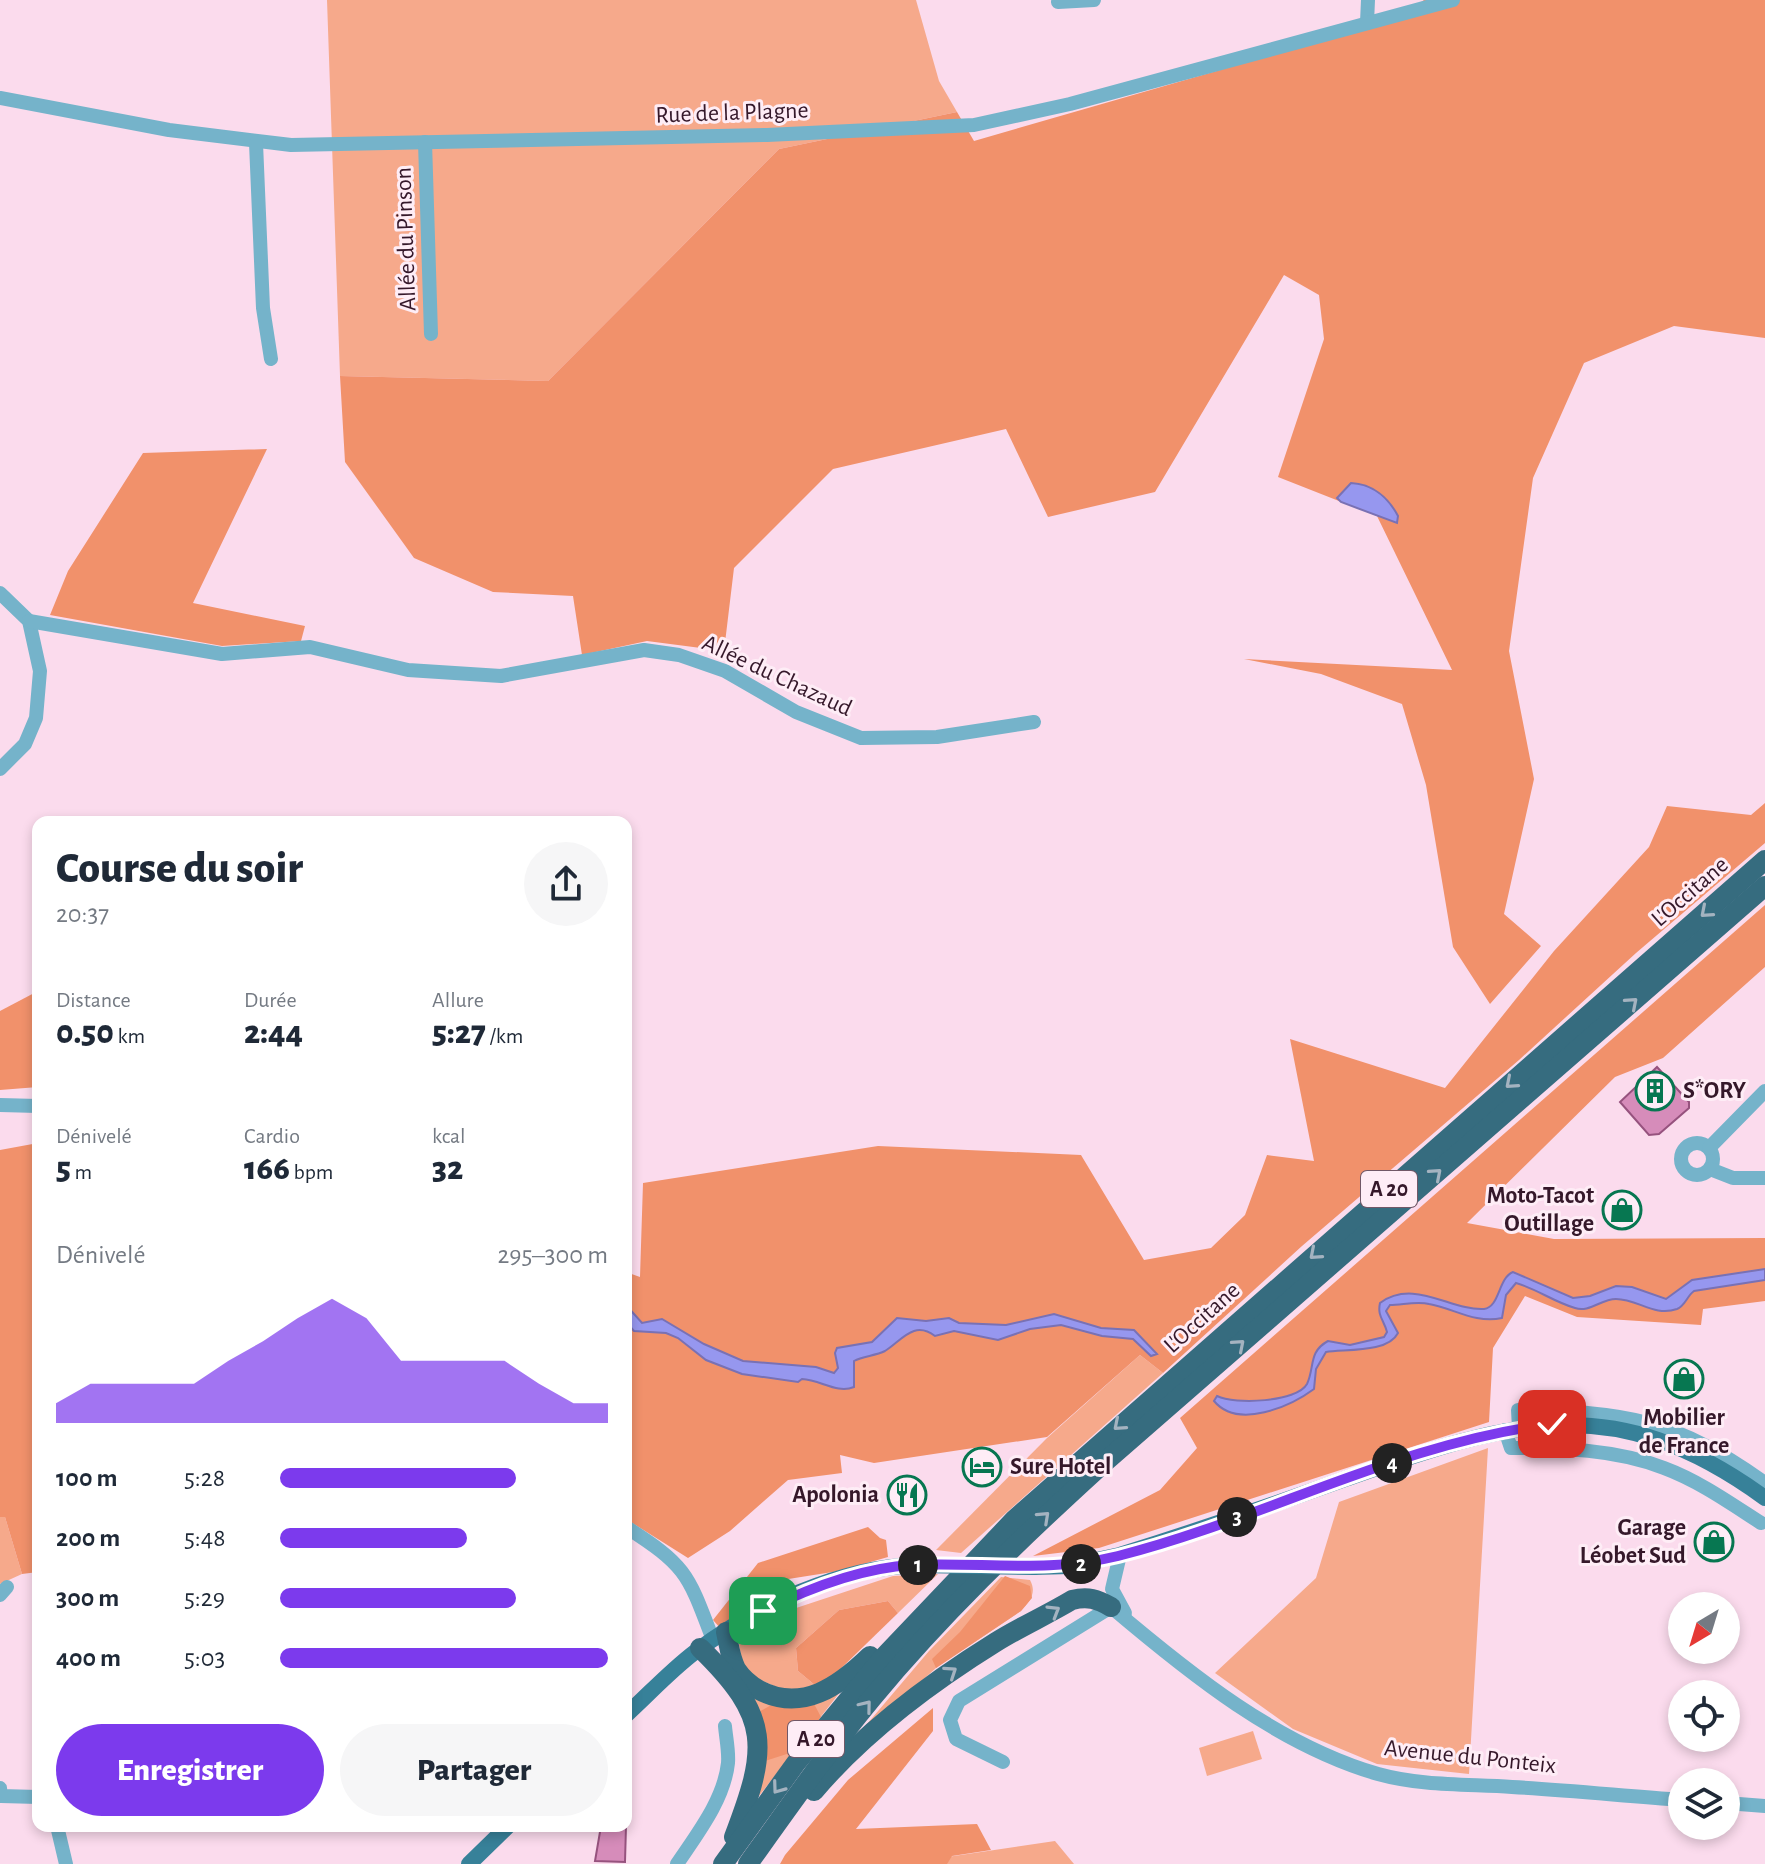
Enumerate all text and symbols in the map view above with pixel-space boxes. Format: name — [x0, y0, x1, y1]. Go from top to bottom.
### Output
street label: Rue de la Plagne — [655, 98, 809, 128]
street label: Allée du Pinson — [391, 167, 421, 311]
street label: Allée du Chazaud — [698, 631, 856, 721]
button: share — [524, 842, 608, 926]
text: Course du soir — [56, 847, 303, 891]
street label: L'Occitane — [1647, 853, 1733, 931]
text: 20:37 — [56, 901, 109, 927]
one-way arrow — [1701, 902, 1716, 917]
text: Distance — [56, 989, 131, 1011]
text: Durée — [244, 989, 297, 1011]
text: Allure — [432, 989, 484, 1011]
one-way arrow — [1622, 998, 1637, 1012]
text: 0.50 — [56, 1016, 114, 1050]
text: 2:44 — [244, 1016, 303, 1050]
text: 5:27 — [432, 1016, 486, 1050]
text: km — [114, 1025, 145, 1047]
text: /km — [486, 1025, 523, 1047]
building icon: S*ORY — [1634, 1070, 1676, 1112]
one-way arrow — [1505, 1073, 1520, 1088]
place label: S*ORY — [1683, 1079, 1747, 1103]
text: Dénivelé — [56, 1125, 132, 1147]
text: Cardio — [244, 1125, 300, 1147]
text: kcal — [432, 1125, 466, 1147]
text: 5 — [56, 1152, 71, 1186]
text: 166 — [244, 1152, 290, 1186]
text: 32 — [432, 1152, 463, 1186]
text: m — [71, 1161, 92, 1183]
text: bpm — [290, 1161, 333, 1183]
one-way arrow — [1426, 1169, 1441, 1184]
road number: A 20 — [1361, 1171, 1417, 1207]
place label: Moto-Tacot Outillage — [1487, 1184, 1594, 1236]
shop icon: Moto-Tacot Outillage — [1601, 1189, 1643, 1231]
text: Dénivelé — [56, 1242, 146, 1268]
text: 295–300 m — [497, 1242, 608, 1268]
one-way arrow — [1309, 1244, 1324, 1259]
street label: L'Occitane — [1160, 1278, 1244, 1358]
one-way arrow — [1230, 1341, 1245, 1355]
shop icon: Mobilier de France — [1663, 1358, 1705, 1400]
pin — [1518, 1390, 1586, 1458]
icon: check — [1530, 1402, 1574, 1446]
place label: Mobilier de France — [1639, 1406, 1729, 1458]
one-way arrow — [1114, 1415, 1129, 1430]
pin: 4 — [1372, 1443, 1412, 1483]
hotel icon: Sure Hotel — [961, 1446, 1003, 1488]
text: 4 — [1386, 1452, 1398, 1474]
place label: Sure Hotel — [1010, 1455, 1111, 1479]
text: 100 m — [56, 1465, 117, 1491]
text: 5:28 — [184, 1465, 225, 1491]
restaurant icon: Apolonia — [886, 1474, 928, 1516]
place label: Apolonia — [792, 1483, 879, 1507]
pin: 3 — [1217, 1497, 1257, 1537]
text: 3 — [1232, 1506, 1242, 1528]
one-way arrow — [1035, 1512, 1049, 1527]
place label: Garage Léobet Sud — [1580, 1516, 1686, 1568]
shop icon: Garage Léobet Sud — [1693, 1521, 1735, 1563]
text: 200 m — [56, 1525, 120, 1551]
text: 5:48 — [184, 1525, 226, 1551]
pin: 2 — [1061, 1544, 1101, 1584]
pin: 1 — [898, 1545, 938, 1585]
text: 2 — [1076, 1553, 1086, 1575]
text: 1 — [914, 1554, 922, 1576]
pin — [729, 1577, 797, 1645]
text: 300 m — [56, 1585, 119, 1611]
text: 5:29 — [184, 1585, 225, 1611]
icon: arrive — [741, 1589, 785, 1633]
north arrow — [1668, 1592, 1740, 1664]
map controls — [1668, 1592, 1740, 1840]
one-way arrow — [1045, 1605, 1060, 1621]
text: 400 m — [56, 1645, 121, 1671]
text: 5:03 — [184, 1645, 225, 1671]
one-way arrow — [942, 1667, 957, 1682]
button: locate — [1668, 1680, 1740, 1752]
one-way arrow — [856, 1701, 871, 1715]
road number: A 20 — [788, 1721, 844, 1757]
button: Enregistrer — [56, 1724, 324, 1816]
button: Partager — [340, 1724, 608, 1816]
street label: Avenue du Ponteix — [1383, 1736, 1558, 1778]
button: layers — [1668, 1768, 1740, 1840]
one-way arrow — [773, 1779, 788, 1794]

